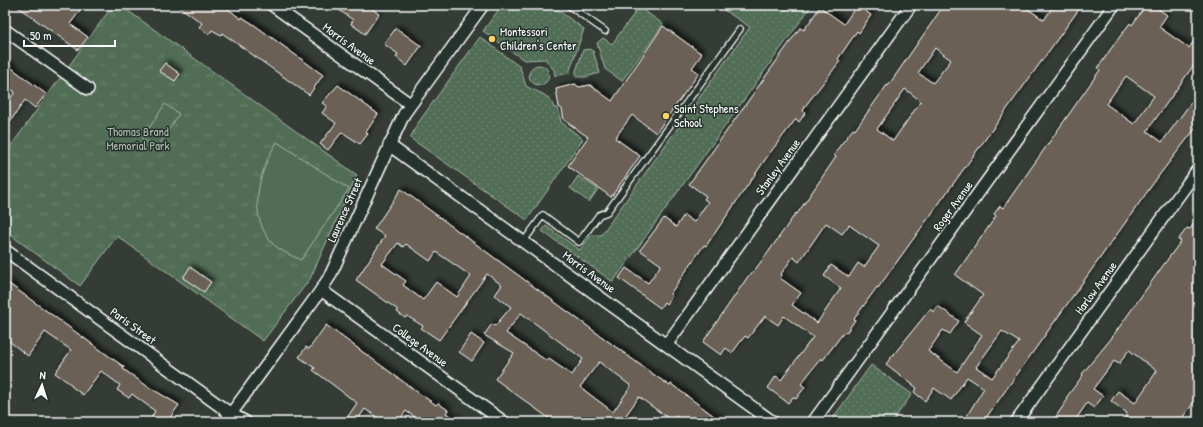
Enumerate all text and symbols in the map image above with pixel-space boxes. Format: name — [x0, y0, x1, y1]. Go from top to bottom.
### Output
street label: Morris Avenue — [319, 19, 379, 69]
scale bar — [24, 22, 115, 48]
place label: Montessori Children's Center — [500, 23, 577, 54]
text: 50 m — [30, 27, 51, 44]
marker: Montessori Children's Center — [487, 34, 497, 44]
place label: Saint Stephens School — [674, 100, 739, 131]
marker: Saint Stephens School — [661, 111, 671, 121]
park label: Thomas Brand Memorial Park — [107, 123, 169, 154]
street label: Stanley Avenue — [751, 135, 804, 198]
street label: Laurence Street — [323, 174, 367, 245]
street label: Roger Avenue — [929, 177, 977, 234]
street label: Morris Avenue — [559, 247, 619, 297]
street label: Harlow Avenue — [1071, 258, 1121, 318]
street label: Paris Street — [107, 303, 160, 349]
street label: College Avenue — [389, 319, 452, 371]
north arrow — [22, 365, 62, 405]
text: N — [39, 368, 46, 382]

